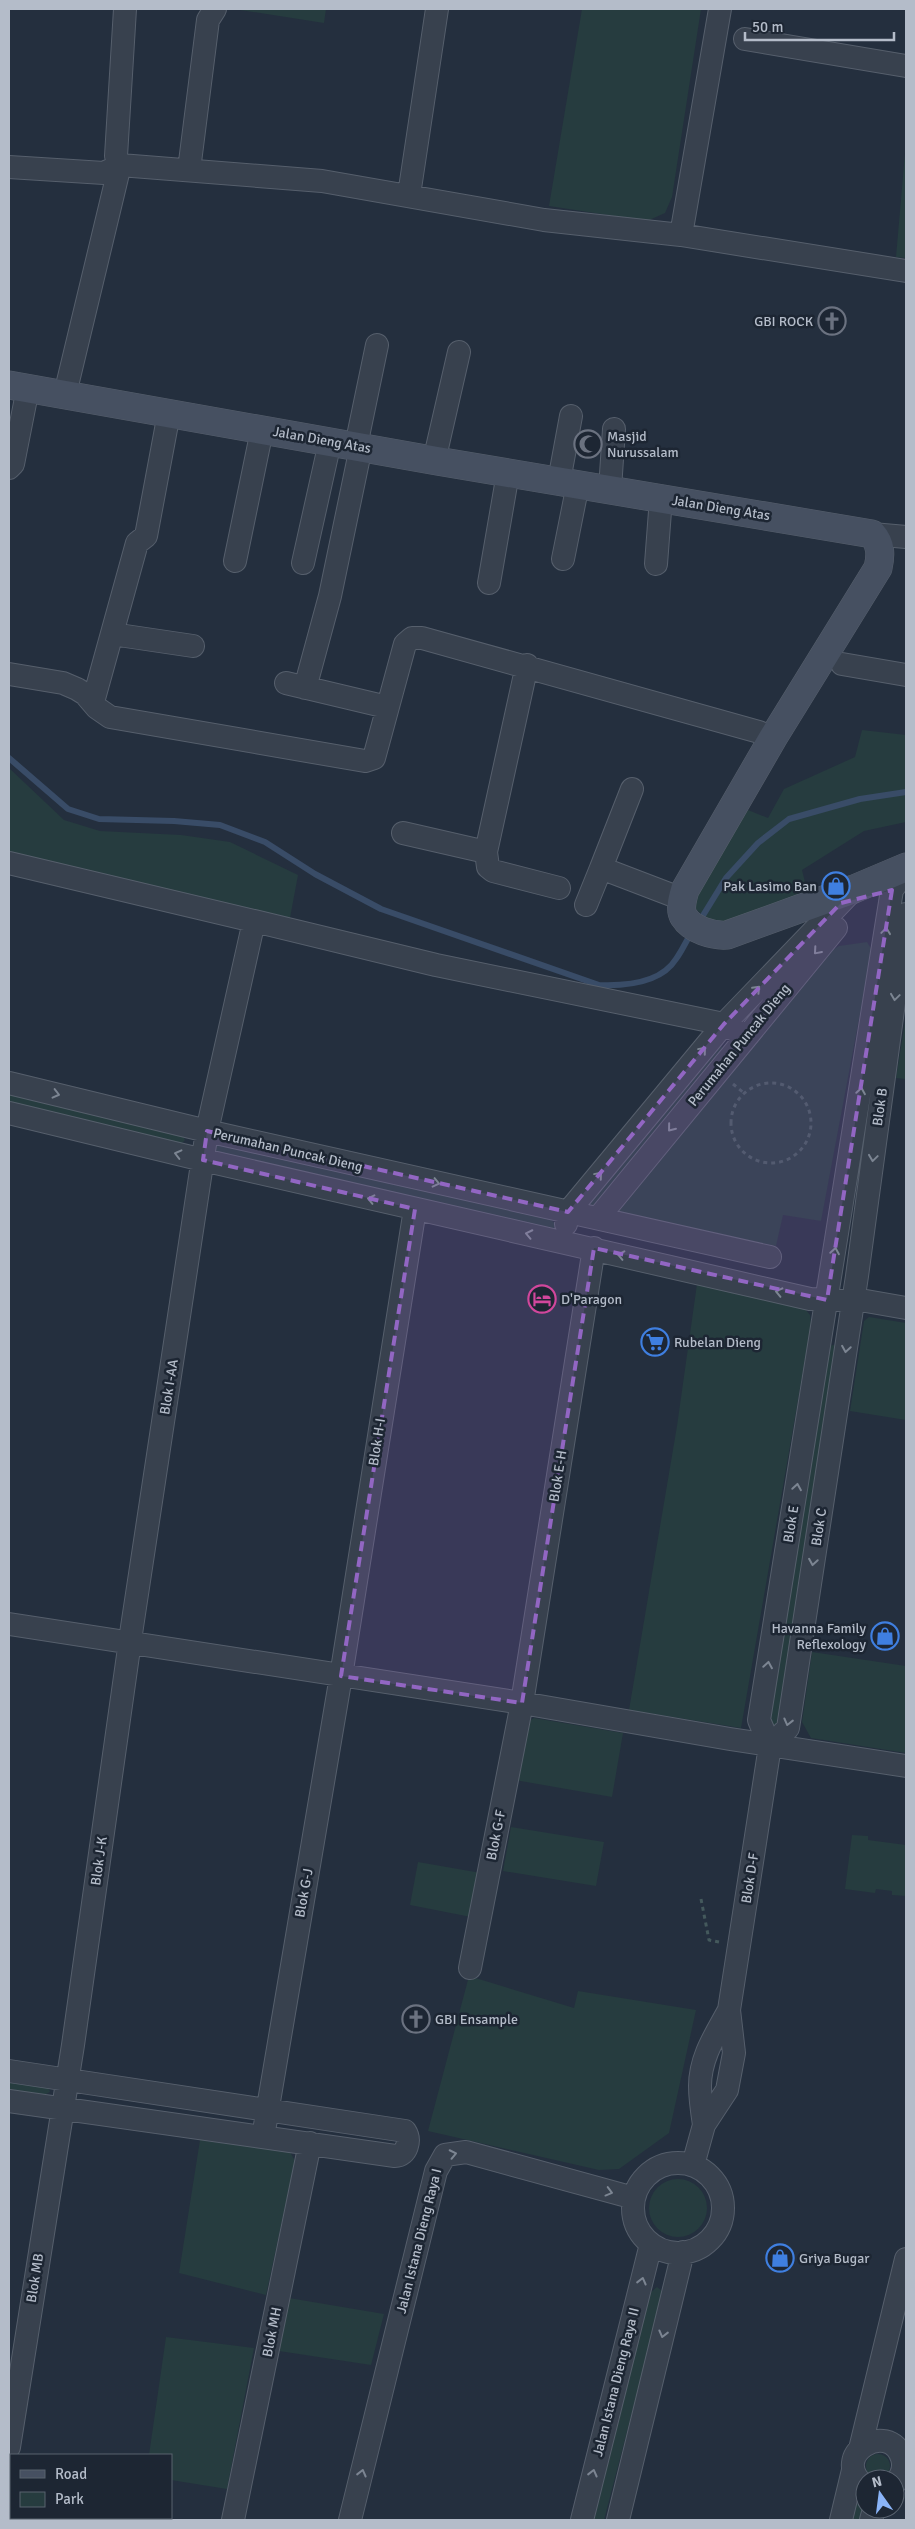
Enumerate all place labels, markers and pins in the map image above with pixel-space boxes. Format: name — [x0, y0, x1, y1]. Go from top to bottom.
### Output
church icon: GBI ROCK — [817, 306, 847, 336]
place label: GBI ROCK — [754, 313, 814, 330]
place label: Masjid Nurussalam — [607, 428, 679, 461]
mosque icon: Masjid Nurussalam — [573, 429, 603, 459]
shop icon: Pak Lasimo Ban — [821, 871, 851, 901]
place label: Pak Lasimo Ban — [723, 878, 817, 895]
hotel icon: D'Paragon — [527, 1284, 557, 1314]
place label: D'Paragon — [561, 1291, 622, 1308]
supermarket icon: Rubelan Dieng — [640, 1327, 670, 1357]
place label: Rubelan Dieng — [674, 1334, 761, 1351]
place label: Havanna Family Reflexology — [771, 1620, 866, 1653]
shop icon: Havanna Family Reflexology — [870, 1621, 900, 1651]
church icon: GBI Ensample — [401, 2004, 431, 2034]
place label: GBI Ensample — [435, 2011, 518, 2028]
shop icon: Griya Bugar — [765, 2243, 795, 2273]
place label: Griya Bugar — [799, 2250, 870, 2267]

